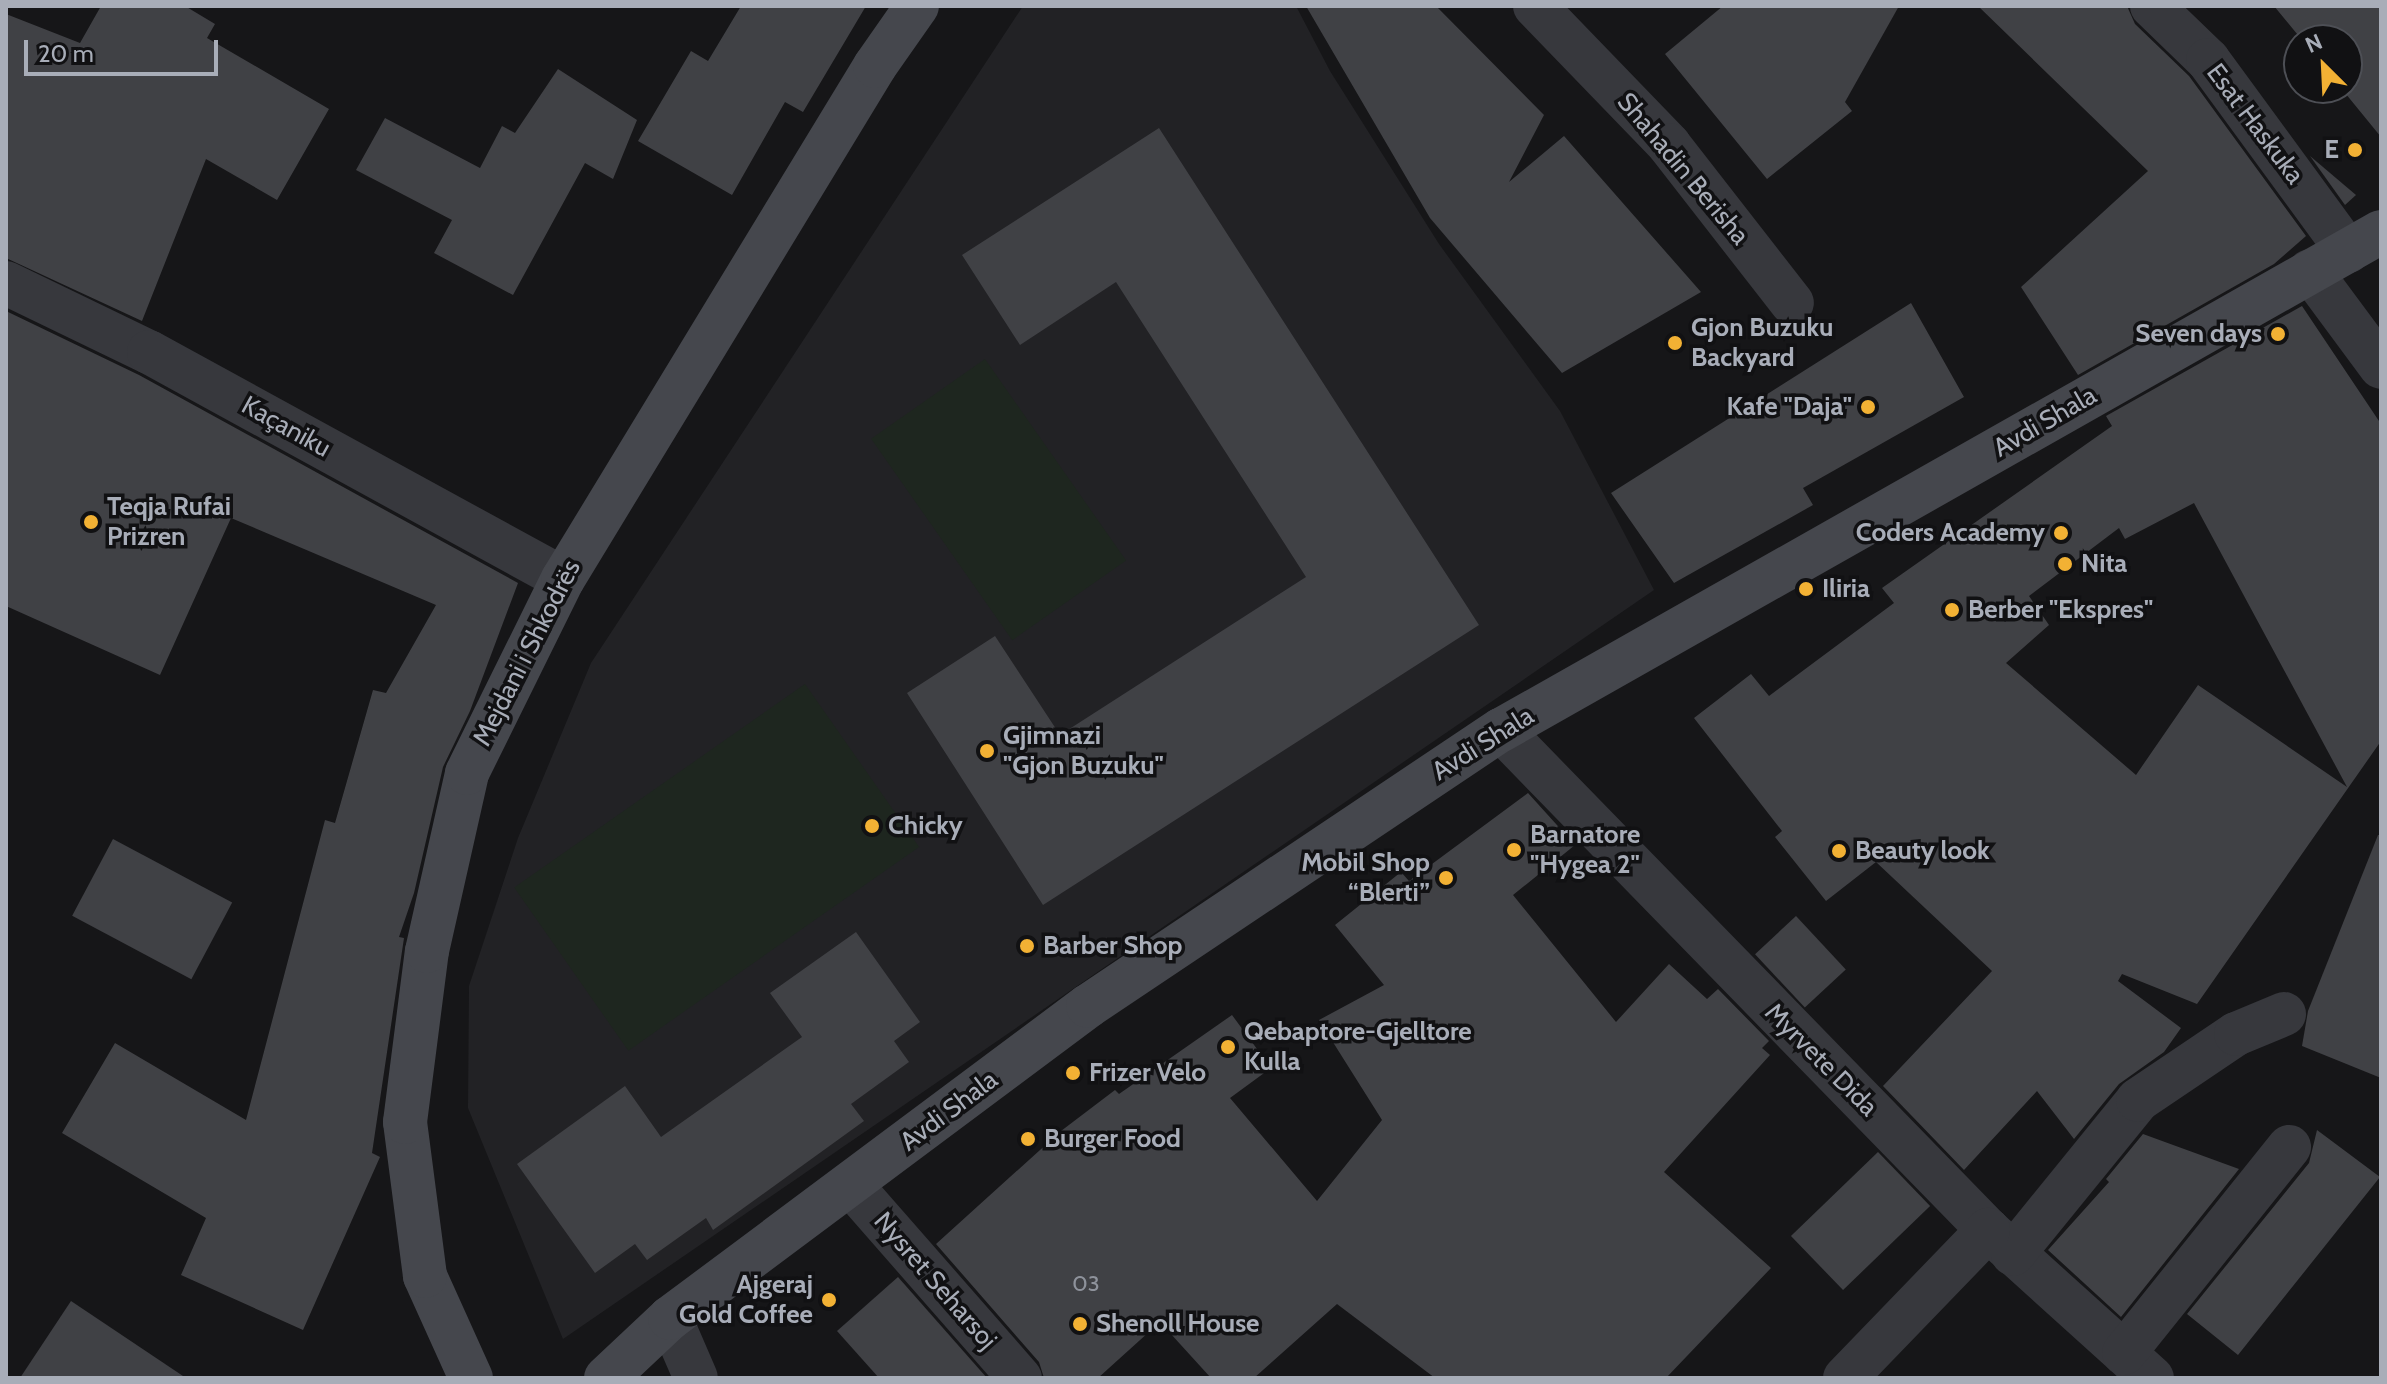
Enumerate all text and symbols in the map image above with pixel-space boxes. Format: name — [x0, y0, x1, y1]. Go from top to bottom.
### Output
scale bar — [28, 24, 222, 74]
north arrow — [2283, 24, 2363, 104]
text: N — [2301, 28, 2326, 59]
text: 20 m — [38, 39, 94, 68]
street label: Esat Haskuka — [2200, 58, 2310, 190]
street label: Shahadin Berisha — [1611, 87, 1755, 251]
place label: E — [2324, 134, 2339, 166]
marker: E — [2346, 141, 2364, 159]
place label: Gjon Buzuku Backyard — [1691, 312, 1833, 374]
place label: Seven days — [2135, 318, 2262, 350]
marker: Seven days — [2269, 325, 2287, 343]
marker: Gjon Buzuku Backyard — [1666, 334, 1684, 352]
street label: Avdi Shala — [1988, 380, 2102, 464]
street label: Kaçaniku — [236, 390, 336, 464]
place label: Kafe "Daja" — [1727, 391, 1852, 423]
marker: Kafe "Daja" — [1859, 398, 1877, 416]
place label: Teqja Rufai Prizren — [107, 491, 231, 552]
marker: Teqja Rufai Prizren — [82, 513, 100, 531]
place label: Coders Academy — [1856, 517, 2045, 549]
marker: Coders Academy — [2052, 524, 2070, 542]
place label: Nita — [2081, 548, 2127, 580]
street label: Mejdani i Shkodrës — [467, 555, 587, 751]
marker: Nita — [2056, 555, 2074, 573]
place label: Iliria — [1822, 573, 1870, 605]
marker: Iliria — [1797, 580, 1815, 598]
place label: Berber "Ekspres" — [1968, 594, 2153, 626]
marker: Berber "Ekspres" — [1943, 601, 1961, 619]
street label: Avdi Shala — [1427, 701, 1539, 787]
place label: Gjimnazi "Gjon Buzuku" — [1003, 720, 1164, 782]
marker: Gjimnazi "Gjon Buzuku" — [978, 742, 996, 760]
place label: Chicky — [888, 810, 963, 842]
marker: Chicky — [863, 817, 881, 835]
place label: Barnatore "Hygea 2" — [1530, 819, 1640, 880]
place label: Beauty look — [1855, 835, 1990, 867]
marker: Barnatore "Hygea 2" — [1505, 841, 1523, 859]
marker: Beauty look — [1830, 842, 1848, 860]
place label: Mobil Shop “Blerti” — [1301, 847, 1430, 908]
marker: Mobil Shop “Blerti” — [1437, 869, 1455, 887]
place label: Barber Shop — [1043, 930, 1182, 962]
marker: Barber Shop — [1018, 937, 1036, 955]
street label: Myrvete Dida — [1758, 997, 1884, 1123]
place label: Qebaptore-Gjelltore Kulla — [1244, 1016, 1472, 1078]
marker: Qebaptore-Gjelltore Kulla — [1219, 1038, 1237, 1056]
place label: Frizer Velo — [1089, 1057, 1206, 1089]
street label: Avdi Shala — [894, 1064, 1004, 1158]
marker: Frizer Velo — [1064, 1064, 1082, 1082]
place label: Burger Food — [1044, 1123, 1181, 1155]
marker: Burger Food — [1019, 1130, 1037, 1148]
street label: Nysret Seharsoj — [867, 1206, 1003, 1356]
place label: Ajgeraj Gold Coffee — [679, 1269, 813, 1330]
house number: 03 — [1072, 1271, 1100, 1297]
marker: Ajgeraj Gold Coffee — [820, 1291, 838, 1309]
place label: Shenoll House — [1096, 1308, 1260, 1340]
marker: Shenoll House — [1071, 1315, 1089, 1333]

